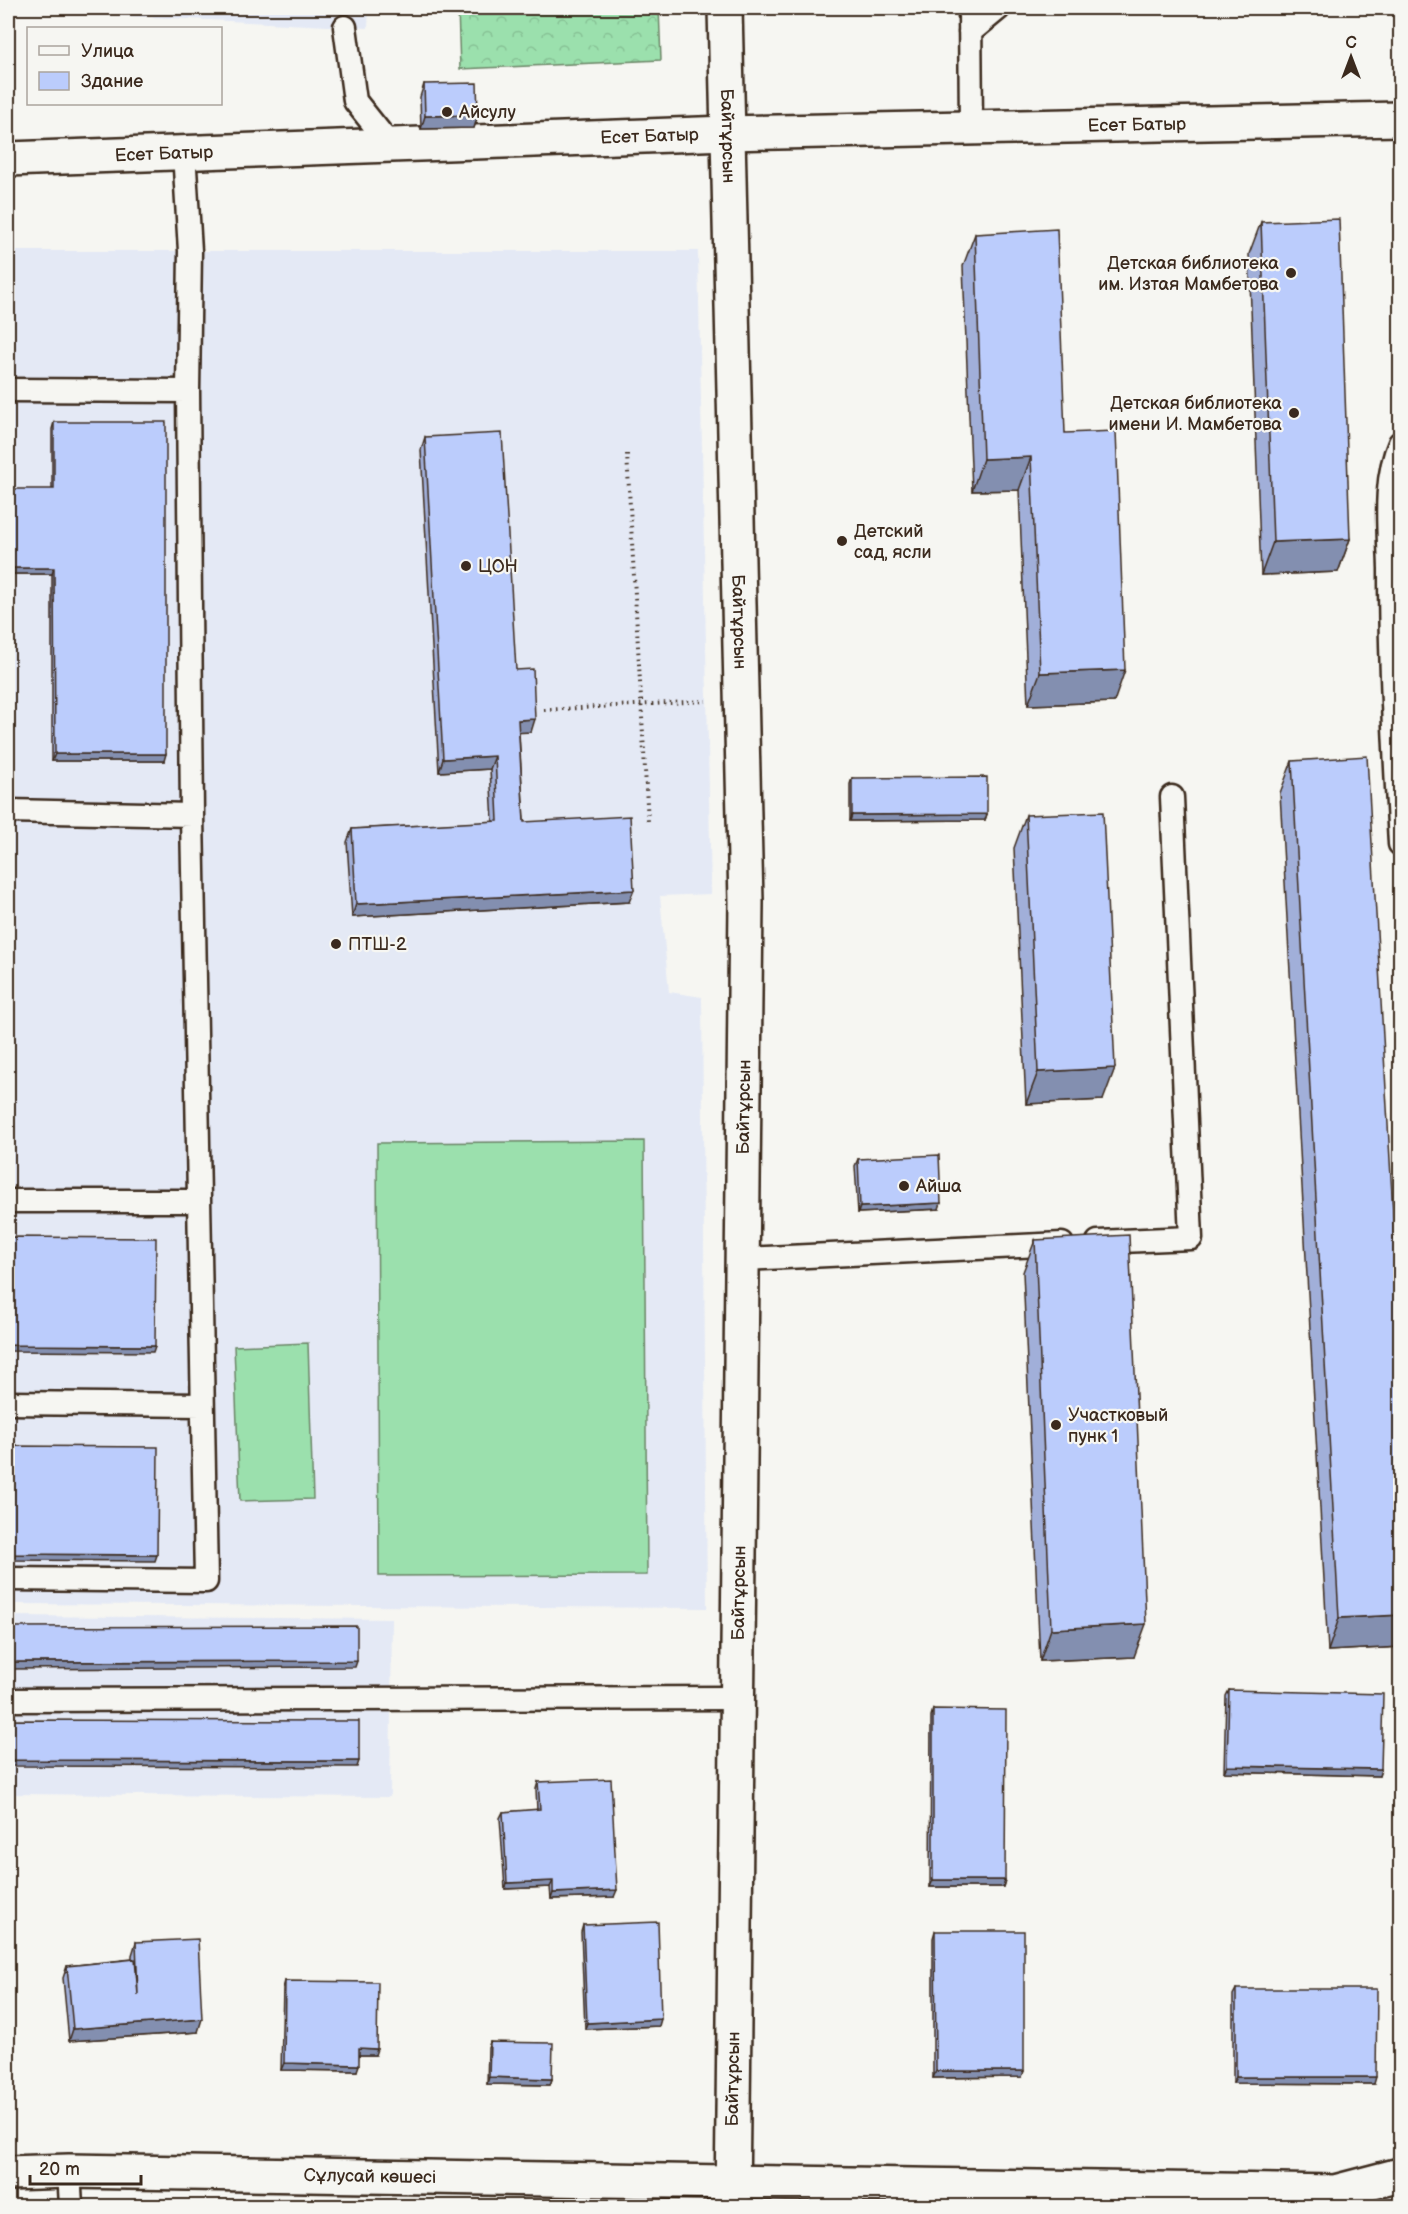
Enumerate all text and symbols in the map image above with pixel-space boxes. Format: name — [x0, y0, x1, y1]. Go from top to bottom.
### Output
legend — [27, 27, 222, 105]
north arrow — [1321, 27, 1381, 87]
text: С — [1345, 34, 1357, 53]
text: Улица — [81, 41, 135, 62]
text: Здание — [81, 71, 143, 92]
street label: Байтұрсын — [716, 88, 740, 184]
place label: Айсулу — [458, 102, 517, 123]
marker: Айсулу — [440, 105, 454, 119]
street label: Есет Батыр — [1087, 113, 1186, 136]
street label: Есет Батыр — [600, 124, 699, 148]
street label: Есет Батыр — [114, 141, 213, 166]
place label: Детская библиотека им. Изтая Мамбетова — [1098, 253, 1279, 295]
marker: Детская библиотека им. Изтая Мамбетова — [1284, 266, 1298, 280]
place label: Детская библиотека имени И. Мамбетова — [1108, 393, 1282, 435]
marker: Детская библиотека имени И. Мамбетова — [1287, 406, 1301, 420]
place label: Детский сад, ясли — [854, 521, 932, 563]
marker: Детский сад, ясли — [835, 534, 849, 548]
place label: ЦОН — [478, 556, 518, 577]
marker: ЦОН — [459, 559, 473, 573]
street label: Байтұрсын — [728, 574, 751, 670]
place label: ПТШ-2 — [348, 934, 407, 955]
marker: ПТШ-2 — [329, 937, 343, 951]
street label: Байтұрсын — [733, 1059, 755, 1155]
place label: Айша — [915, 1176, 962, 1197]
marker: Айша — [897, 1179, 911, 1193]
place label: Участковый пунк 1 — [1068, 1405, 1168, 1447]
marker: Участковый пунк 1 — [1049, 1418, 1063, 1432]
street label: Байтұрсын — [728, 1545, 750, 1641]
street label: Байтұрсын — [722, 2031, 744, 2127]
scale bar — [30, 2148, 141, 2186]
text: 20 m — [39, 2159, 80, 2180]
street label: Сұлусай көшесі — [303, 2164, 437, 2188]

